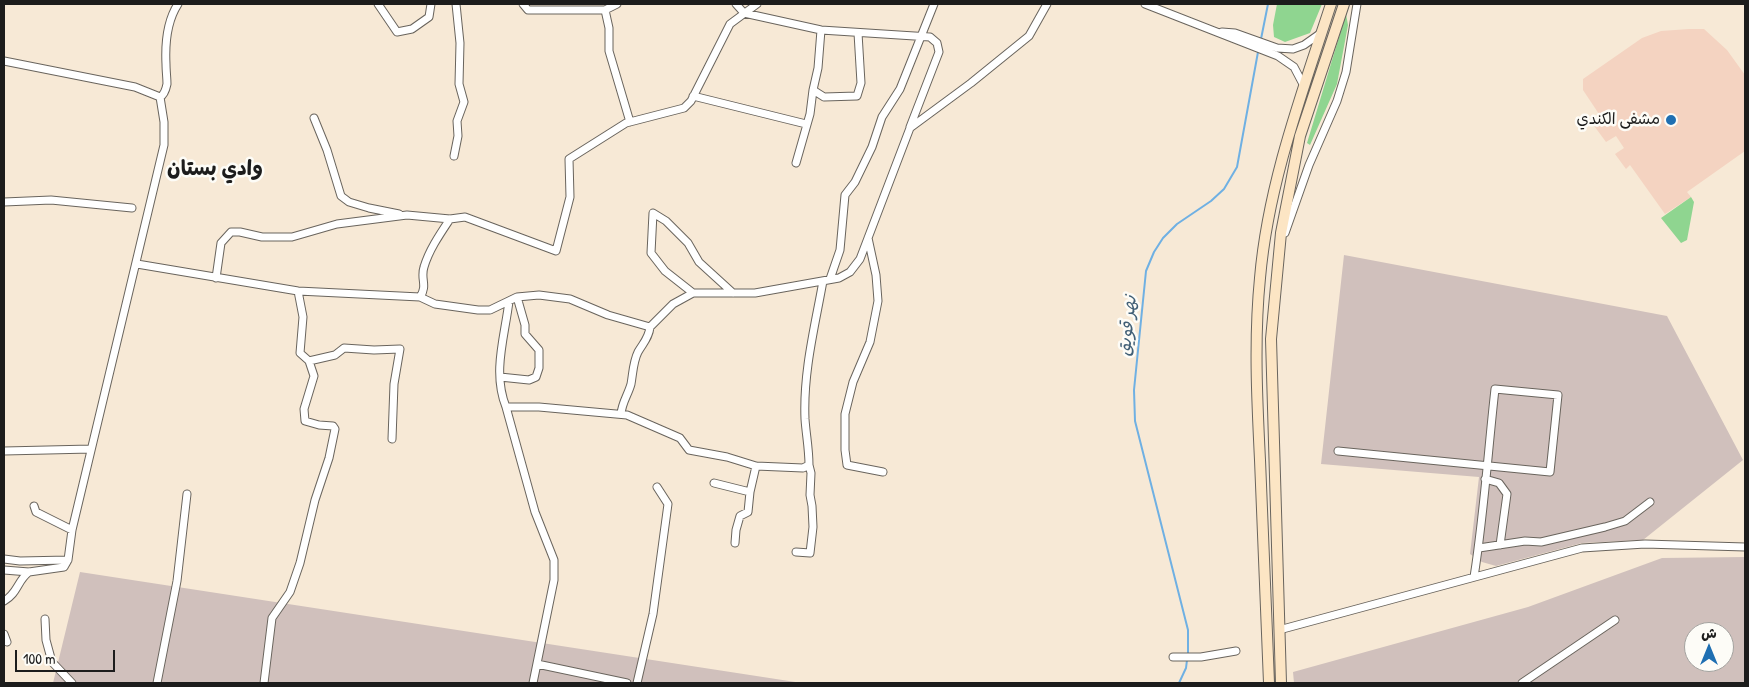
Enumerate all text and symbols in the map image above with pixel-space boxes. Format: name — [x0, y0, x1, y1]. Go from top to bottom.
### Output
place label: مشفى الكندي — [1577, 110, 1660, 130]
marker: مشفى الكندي — [1664, 113, 1678, 127]
district label: وادي بستان — [167, 156, 263, 182]
water label: نهر قويق — [1114, 295, 1142, 357]
north arrow — [1684, 622, 1734, 672]
text: ش — [1701, 623, 1717, 642]
scale bar — [18, 640, 118, 672]
text: 100 m — [23, 648, 56, 669]

